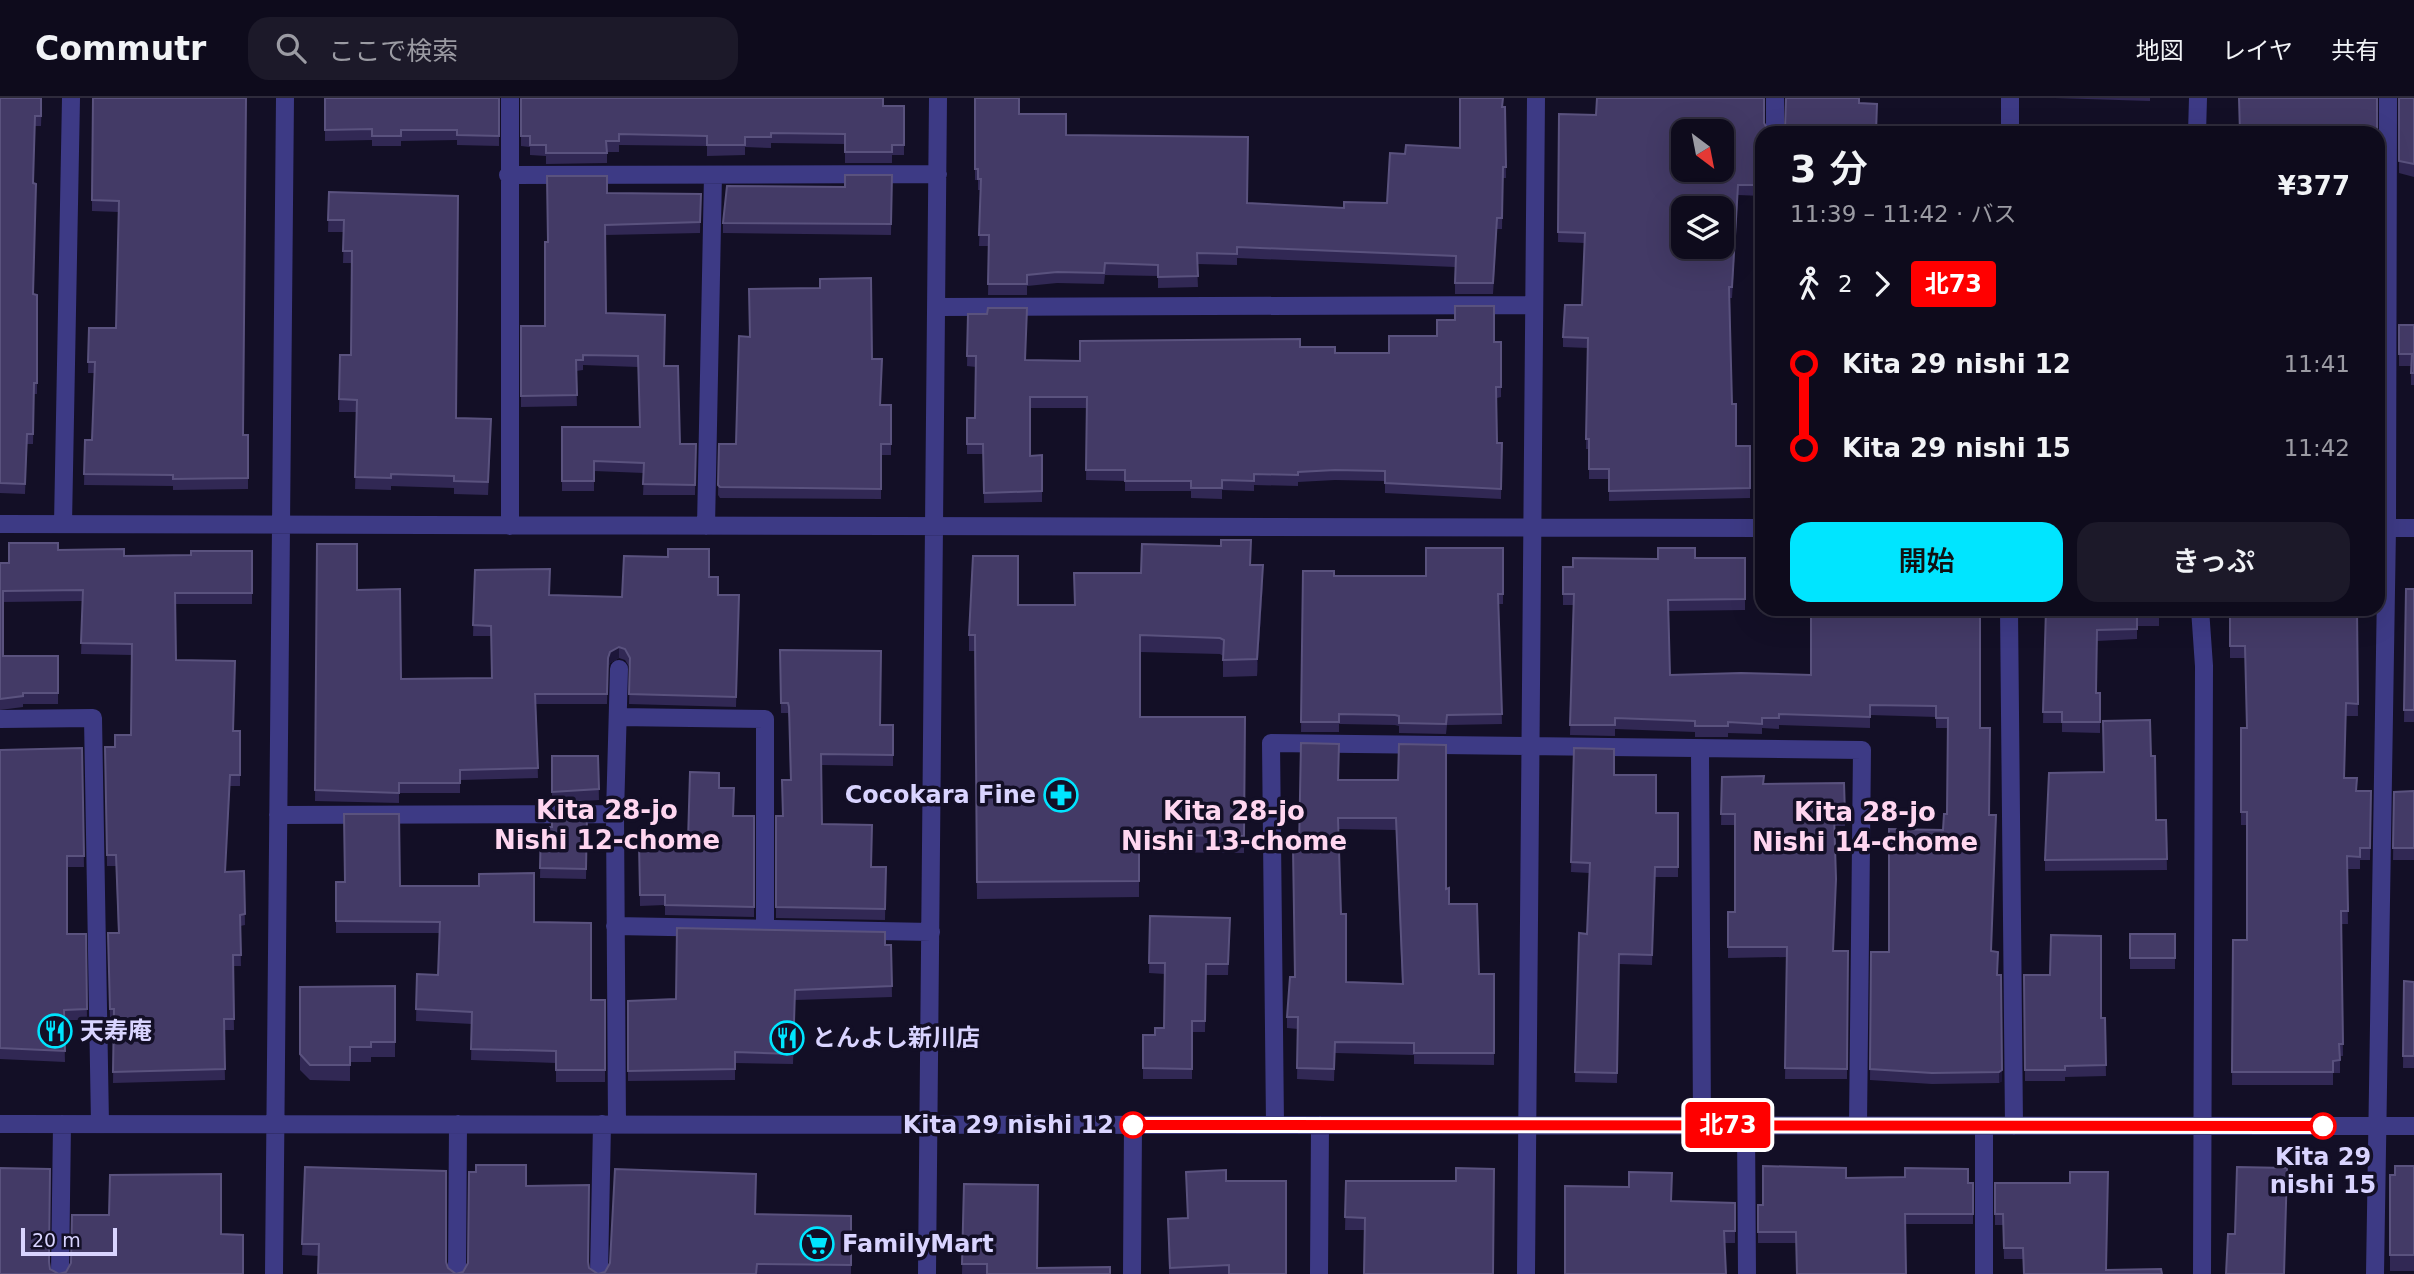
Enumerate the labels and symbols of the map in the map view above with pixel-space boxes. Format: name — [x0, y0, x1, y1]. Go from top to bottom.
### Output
north arrow — [1671, 119, 1734, 182]
pharmacy icon: Cocokara Fine — [1042, 776, 1080, 814]
place label: Cocokara Fine — [845, 781, 1036, 809]
district label: Kita 28-jo Nishi 12-chome — [494, 795, 720, 855]
district label: Kita 28-jo Nishi 13-chome — [1121, 796, 1347, 856]
district label: Kita 28-jo Nishi 14-chome — [1752, 797, 1978, 857]
restaurant icon: 天寿庵 — [36, 1012, 74, 1050]
place label: 天寿庵 — [80, 1017, 152, 1045]
restaurant icon: とんよし新川店 — [768, 1019, 806, 1057]
place label: とんよし新川店 — [812, 1024, 980, 1052]
line badge: 北73 — [1688, 1102, 1768, 1148]
place label: Kita 29 nishi 12 — [903, 1111, 1114, 1139]
marker: Kita 29 nishi 12 — [1120, 1112, 1146, 1138]
marker: Kita 29 nishi 15 — [2310, 1113, 2336, 1139]
place label: Kita 29 nishi 15 — [2270, 1143, 2376, 1199]
scale bar — [21, 1225, 117, 1257]
supermarket icon: FamilyMart — [798, 1225, 836, 1263]
place label: FamilyMart — [842, 1230, 994, 1258]

